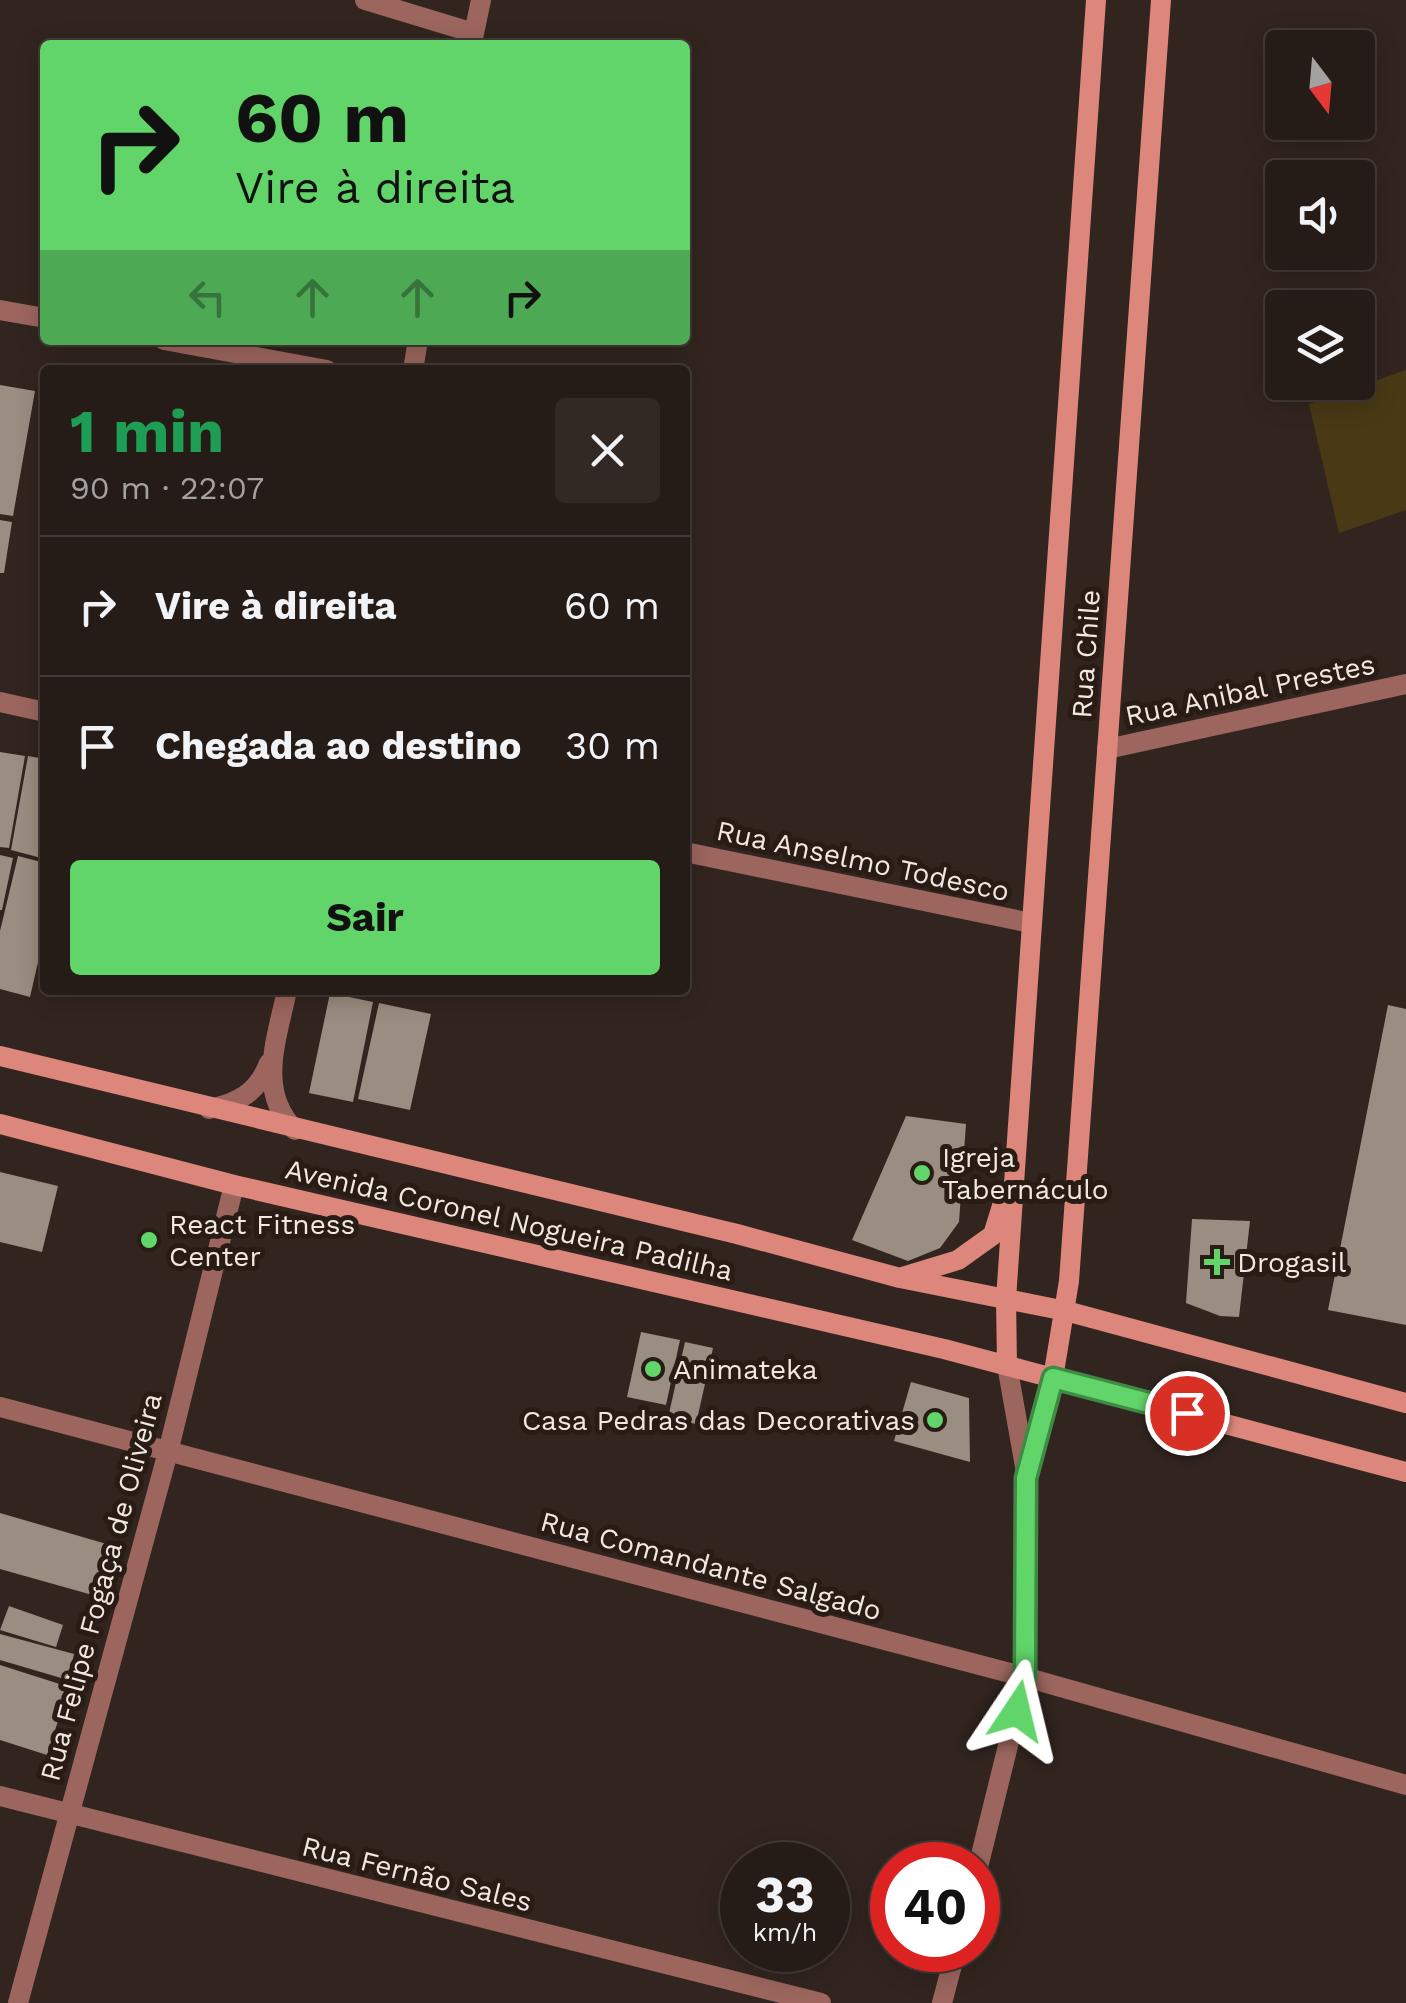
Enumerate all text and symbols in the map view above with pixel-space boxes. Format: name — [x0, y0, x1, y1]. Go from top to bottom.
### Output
north arrow — [1265, 30, 1375, 140]
map controls — [1265, 30, 1375, 400]
text: 60 m — [235, 77, 409, 159]
icon: right — [70, 80, 200, 210]
button: sound — [1265, 160, 1375, 270]
text: Vire à direita — [235, 161, 515, 214]
icon: left — [180, 270, 235, 325]
icon: ahead — [285, 270, 340, 325]
icon: ahead — [390, 270, 445, 325]
icon: right — [495, 270, 550, 325]
button: layers — [1265, 290, 1375, 400]
text: 1 min — [70, 396, 224, 467]
button: close — [555, 398, 660, 503]
text: 90 m · 22:07 — [70, 469, 264, 507]
icon: right — [70, 579, 125, 634]
text: Vire à direita — [155, 584, 396, 628]
text: 60 m — [564, 584, 660, 628]
street label: Rua Chile — [1065, 588, 1107, 720]
street label: Rua Anibal Prestes — [1122, 647, 1378, 733]
icon: arrive — [70, 719, 125, 774]
text: Chegada ao destino — [155, 724, 522, 768]
text: 30 m — [565, 724, 660, 768]
street label: Rua Anselmo Todesco — [714, 814, 1012, 908]
button: Sair — [70, 860, 660, 975]
place label: Igreja Tabernáculo — [942, 1141, 1109, 1206]
street label: Avenida Coronel Nogueira Padilha — [282, 1152, 736, 1288]
marker: Igreja Tabernáculo — [911, 1162, 933, 1184]
place label: React Fitness Center — [169, 1208, 355, 1273]
marker: React Fitness Center — [138, 1229, 160, 1251]
place label: Drogasil — [1237, 1246, 1347, 1279]
marker: Drogasil — [1206, 1251, 1228, 1273]
place label: Animateka — [673, 1353, 818, 1386]
marker: Animateka — [642, 1358, 664, 1380]
pin — [1145, 1371, 1230, 1456]
icon: arrive — [1160, 1386, 1215, 1441]
street label: Rua Felipe Fogaça de Oliveira — [33, 1389, 169, 1785]
place label: Casa Pedras das Decorativas — [522, 1404, 915, 1437]
marker: Casa Pedras das Decorativas — [924, 1409, 946, 1431]
street label: Rua Comandante Salgado — [537, 1505, 885, 1627]
position arrow — [965, 1659, 1069, 1763]
street label: Rua Fernão Sales — [299, 1829, 535, 1919]
speed limit sign: 40 — [870, 1842, 1000, 1972]
text: 33 — [755, 1865, 815, 1924]
text: km/h — [753, 1918, 817, 1947]

